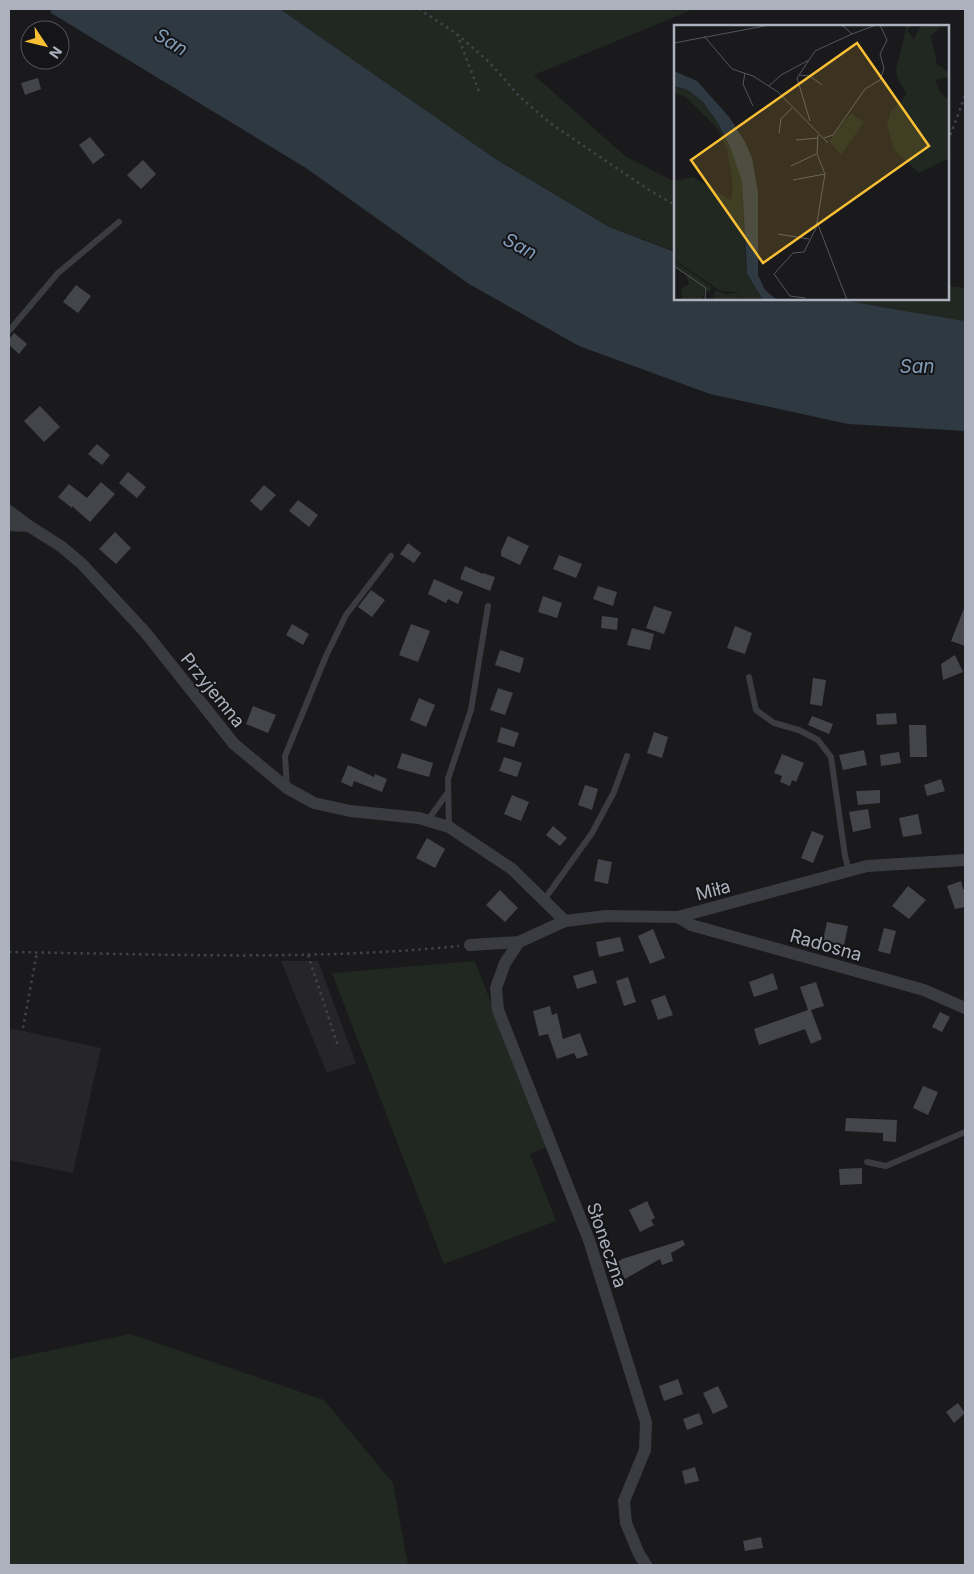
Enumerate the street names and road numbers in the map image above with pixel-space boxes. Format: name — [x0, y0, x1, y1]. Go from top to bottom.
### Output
street label: Przyjemna — [177, 649, 249, 731]
street label: Miła — [693, 875, 733, 905]
street label: Radosna — [788, 925, 864, 965]
street label: Słoneczna — [583, 1200, 631, 1290]

